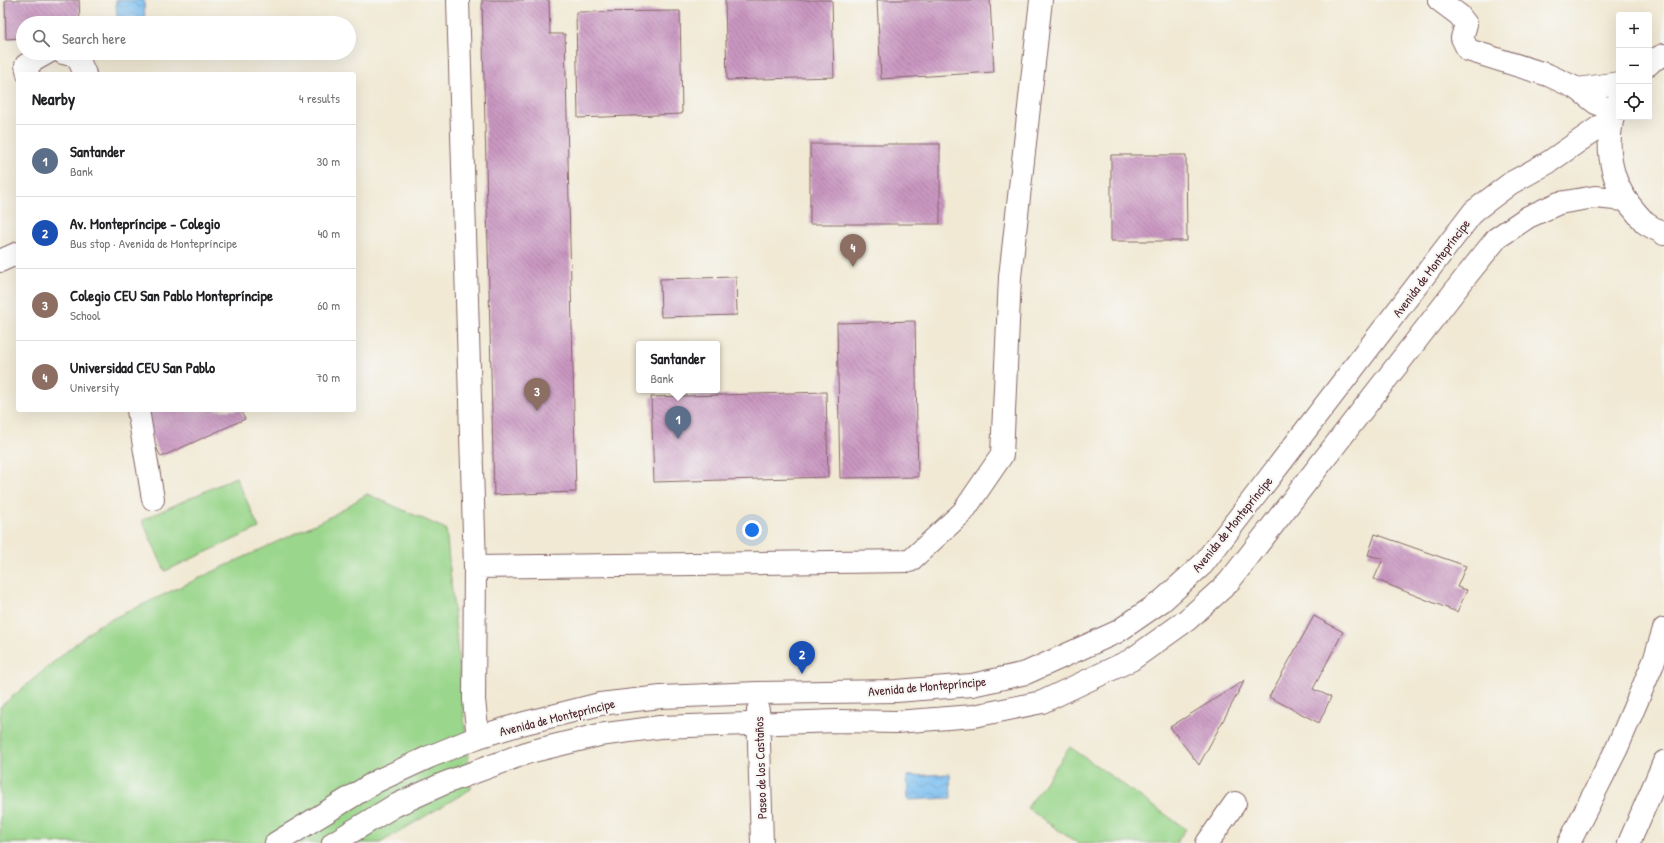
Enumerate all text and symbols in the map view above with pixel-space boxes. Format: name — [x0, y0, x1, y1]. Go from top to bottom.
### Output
map controls — [1616, 12, 1652, 120]
button: + — [1616, 12, 1652, 48]
search box — [16, 16, 356, 60]
icon: search — [30, 27, 52, 49]
text: Search here — [62, 28, 126, 49]
button: − — [1616, 48, 1652, 84]
button: locate — [1616, 84, 1652, 120]
text: Nearby — [32, 87, 75, 110]
text: 4 results — [299, 89, 340, 107]
text: Santander — [70, 141, 125, 162]
text: 1 — [43, 152, 47, 170]
text: 30 m — [317, 152, 340, 170]
text: Bank — [70, 162, 93, 180]
text: Av. Montepríncipe - Colegio — [70, 213, 220, 234]
street label: Avenida de Montepríncipe — [1388, 215, 1474, 321]
text: 2 — [42, 224, 48, 242]
text: 40 m — [317, 224, 340, 242]
text: Bus stop · Avenida de Montepríncipe — [70, 234, 237, 252]
pin: 4 — [840, 234, 866, 267]
text: Colegio CEU San Pablo Montepríncipe — [70, 285, 273, 306]
text: 3 — [42, 296, 48, 314]
text: 60 m — [317, 296, 340, 314]
text: School — [70, 306, 100, 324]
popup — [636, 341, 720, 393]
text: Santander — [651, 348, 705, 369]
text: Universidad CEU San Pablo — [70, 357, 215, 378]
text: 4 — [43, 368, 47, 386]
text: 70 m — [316, 368, 340, 386]
text: Bank — [651, 369, 673, 387]
text: University — [70, 378, 119, 396]
pin: 3 — [524, 378, 550, 411]
pin: 1 — [665, 406, 691, 439]
street label: Avenida de Montepríncipe — [1188, 472, 1276, 576]
your location — [742, 520, 762, 540]
pin: 2 — [789, 641, 815, 674]
street label: Avenida de Montepríncipe — [867, 672, 987, 700]
street label: Avenida de Montepríncipe — [497, 694, 617, 740]
street label: Paseo de los Castaños — [749, 716, 771, 820]

